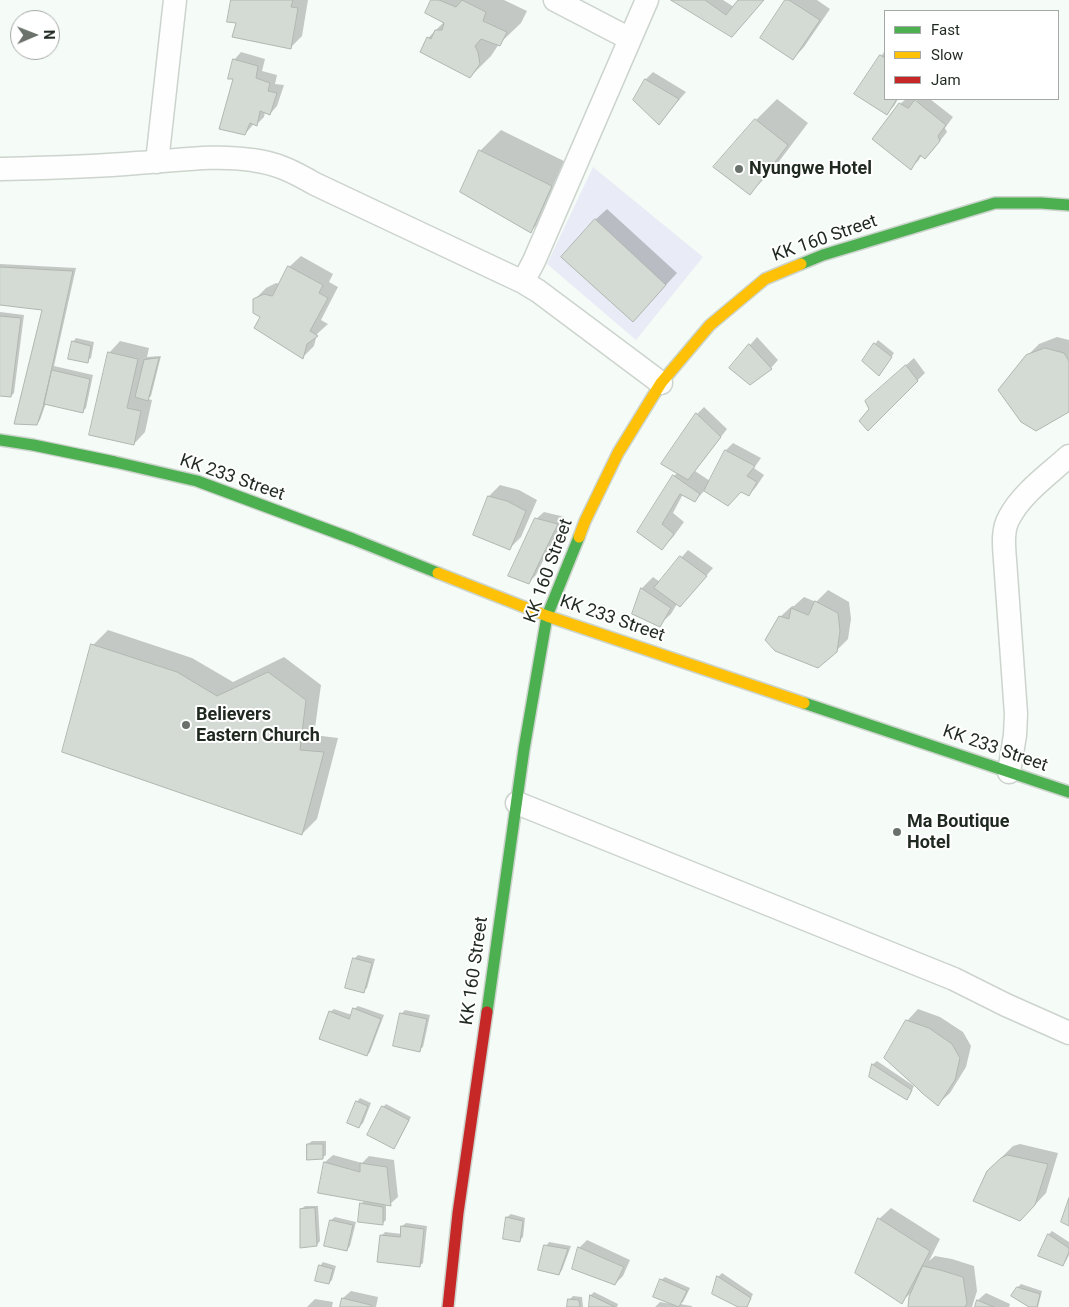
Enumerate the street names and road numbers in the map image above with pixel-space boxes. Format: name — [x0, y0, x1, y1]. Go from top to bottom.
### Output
street label: KK 160 Street — [770, 211, 880, 267]
street label: KK 233 Street — [177, 450, 287, 506]
street label: KK 160 Street — [520, 516, 578, 626]
street label: KK 233 Street — [557, 591, 667, 647]
street label: KK 233 Street — [940, 721, 1050, 777]
street label: KK 160 Street — [457, 915, 493, 1027]

